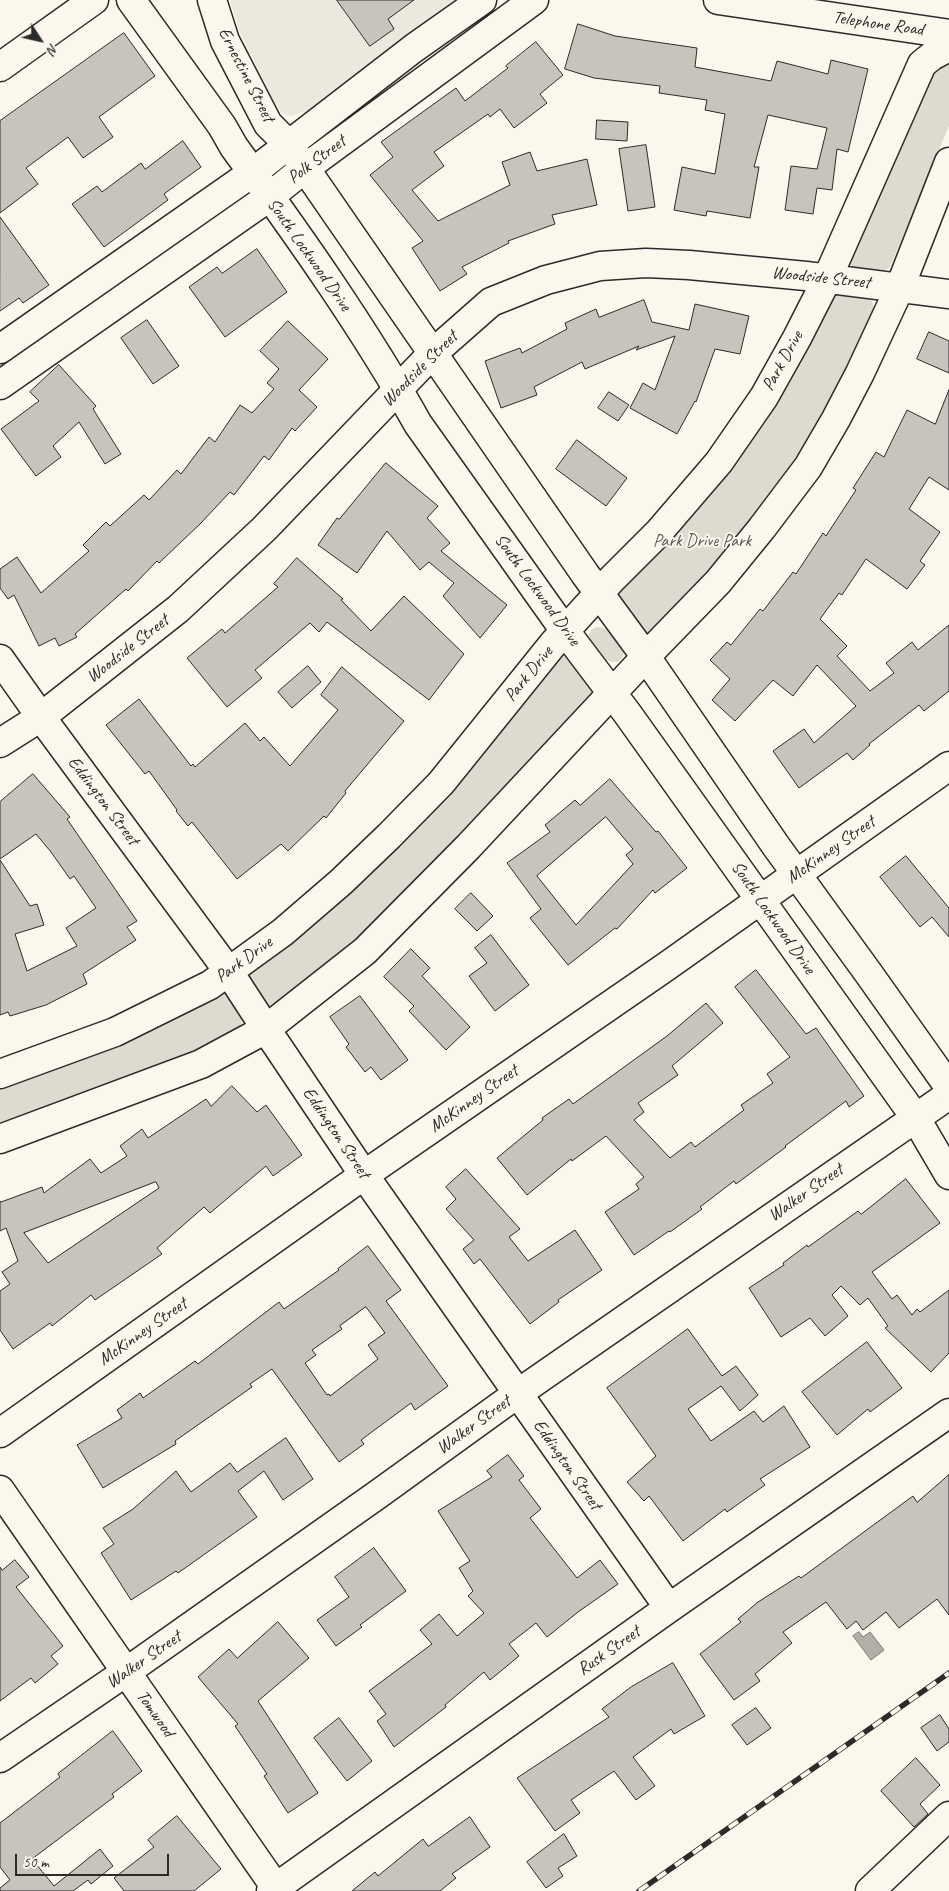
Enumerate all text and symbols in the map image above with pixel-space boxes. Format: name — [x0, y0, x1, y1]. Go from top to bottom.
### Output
street label: Telephone Road — [831, 7, 925, 41]
north arrow — [15, 15, 65, 65]
street label: Ernestine Street — [213, 24, 279, 126]
text: N — [43, 40, 62, 57]
street label: Polk Street — [284, 131, 350, 189]
street label: South Lockwood Drive — [262, 194, 356, 316]
street label: Woodside Street — [771, 262, 871, 294]
street label: Woodside Street — [377, 326, 463, 412]
street label: Park Drive — [758, 327, 808, 395]
street label: South Lockwood Drive — [489, 530, 585, 650]
park label: Park Drive Park — [653, 530, 751, 552]
street label: Woodside Street — [82, 610, 174, 688]
street label: Park Drive — [500, 642, 558, 706]
street label: Eddington Street — [63, 752, 143, 850]
street label: McKinney Street — [782, 812, 880, 888]
street label: South Lockwood Drive — [726, 857, 820, 979]
street label: Park Drive — [211, 932, 277, 988]
street label: McKinney Street — [425, 1061, 523, 1137]
street label: Eddington Street — [298, 1083, 374, 1183]
street label: Walker Street — [764, 1159, 848, 1227]
street label: McKinney Street — [94, 1294, 192, 1370]
street label: Walker Street — [433, 1391, 515, 1459]
street label: Eddington Street — [528, 1416, 606, 1514]
street label: Rusk Street — [573, 1621, 645, 1681]
street label: Walker Street — [102, 1626, 186, 1694]
street label: Tomwood — [131, 1686, 179, 1742]
scale bar — [18, 1844, 171, 1876]
text: 50 m — [23, 1853, 49, 1872]

